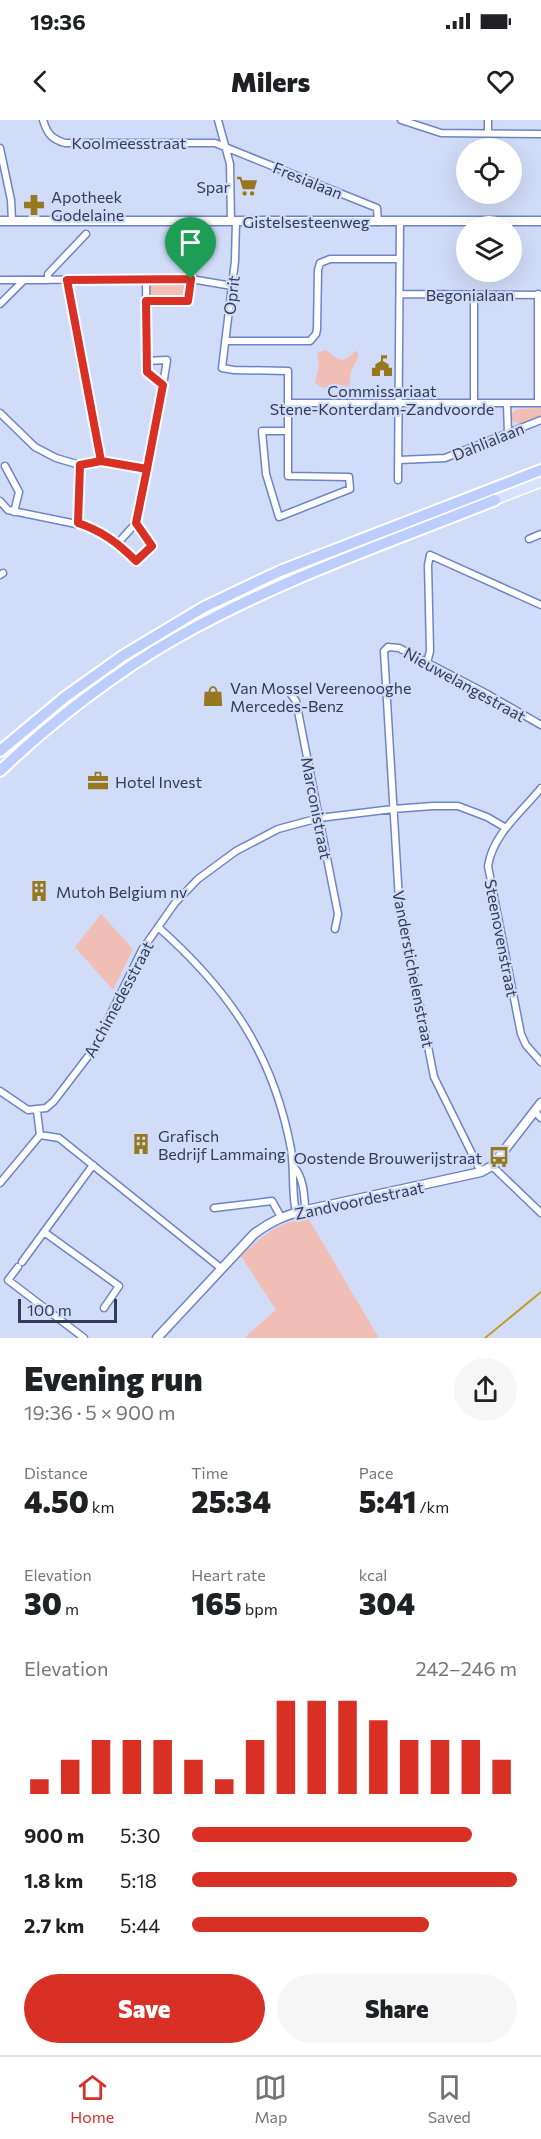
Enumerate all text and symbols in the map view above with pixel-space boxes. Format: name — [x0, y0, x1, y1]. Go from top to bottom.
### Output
text: 19:36 — [30, 8, 86, 35]
icon: back — [24, 65, 57, 98]
text: Milers — [231, 65, 310, 98]
icon: heart — [484, 65, 517, 98]
street label: Koolmeesstraat — [72, 133, 187, 152]
map controls — [456, 138, 522, 282]
button: locate — [456, 138, 522, 204]
street label: Fresialaan — [270, 157, 346, 203]
supermarket icon: Spar — [235, 174, 259, 198]
place label: Spar — [196, 177, 231, 196]
place label: Apotheek Godelaine — [51, 187, 124, 224]
pharmacy icon: Apotheek Godelaine — [22, 193, 46, 217]
street label: Gistelsesteenweg — [243, 212, 370, 231]
button: layers — [456, 216, 522, 282]
pin — [165, 217, 216, 279]
icon: arrive — [174, 226, 207, 259]
street label: Oprit — [219, 274, 243, 316]
street label: Begonialaan — [426, 285, 514, 304]
public building icon: Commissariaat Stene-Konterdam-Zandvoorde — [370, 354, 394, 378]
place label: Commissariaat Stene-Konterdam-Zandvoorde — [270, 381, 494, 418]
street label: Dahlialaan — [449, 418, 527, 464]
street label: Nieuwelangestraat — [401, 643, 530, 726]
place label: Van Mossel Vereenooghe Mercedes-Benz — [230, 678, 411, 715]
shop icon: Van Mossel Vereenooghe Mercedes-Benz — [201, 684, 225, 708]
street label: Marconistraat — [298, 755, 336, 861]
office icon: Hotel Invest — [86, 769, 110, 793]
place label: Hotel Invest — [115, 772, 203, 791]
street label: Steenovenstraat — [481, 877, 523, 999]
building icon: Mutoh Belgium nv — [27, 879, 51, 903]
place label: Mutoh Belgium nv — [56, 882, 187, 901]
street label: Vanderstichelenstraat — [389, 889, 439, 1050]
street label: Archimedesstraat — [79, 937, 157, 1060]
place label: Grafisch Bedrijf Lammaing — [158, 1126, 286, 1163]
building icon: Grafisch Bedrijf Lammaing — [129, 1132, 153, 1156]
bus stop icon: Oostende Brouwerijstraat — [487, 1145, 511, 1169]
place label: Oostende Brouwerijstraat — [294, 1148, 482, 1167]
street label: Zandvoordestraat — [293, 1177, 426, 1223]
scale bar — [18, 1296, 117, 1324]
text: 100 m — [27, 1300, 72, 1319]
text: Evening run — [24, 1357, 203, 1398]
button: share — [454, 1358, 517, 1421]
text: 19:36 · 5 × 900 m — [24, 1400, 175, 1424]
text: Distance — [24, 1463, 88, 1482]
text: Time — [191, 1463, 228, 1482]
text: Pace — [359, 1463, 393, 1482]
text: 4.50 — [24, 1482, 89, 1519]
text: 25:34 — [191, 1482, 271, 1519]
text: 5:41 — [359, 1482, 416, 1519]
text: km — [89, 1497, 114, 1516]
text: /km — [416, 1497, 449, 1516]
text: Elevation — [24, 1565, 92, 1584]
text: Heart rate — [191, 1565, 266, 1584]
text: kcal — [359, 1565, 387, 1584]
text: 30 — [24, 1584, 62, 1621]
text: 165 — [191, 1584, 242, 1621]
text: 304 — [359, 1584, 415, 1621]
text: m — [62, 1599, 79, 1618]
text: bpm — [242, 1599, 278, 1618]
text: Elevation — [24, 1656, 109, 1680]
text: 242–246 m — [416, 1656, 517, 1680]
text: 900 m — [24, 1823, 84, 1847]
text: 5:30 — [120, 1823, 161, 1847]
text: 1.8 km — [24, 1868, 83, 1892]
text: 5:18 — [120, 1868, 157, 1892]
text: 2.7 km — [24, 1913, 84, 1937]
text: 5:44 — [120, 1913, 160, 1937]
button: Save — [24, 1974, 265, 2043]
button: Share — [277, 1974, 517, 2043]
tab: Home — [70, 2071, 114, 2126]
tab: Map — [254, 2071, 287, 2126]
tab: Saved — [428, 2071, 471, 2126]

